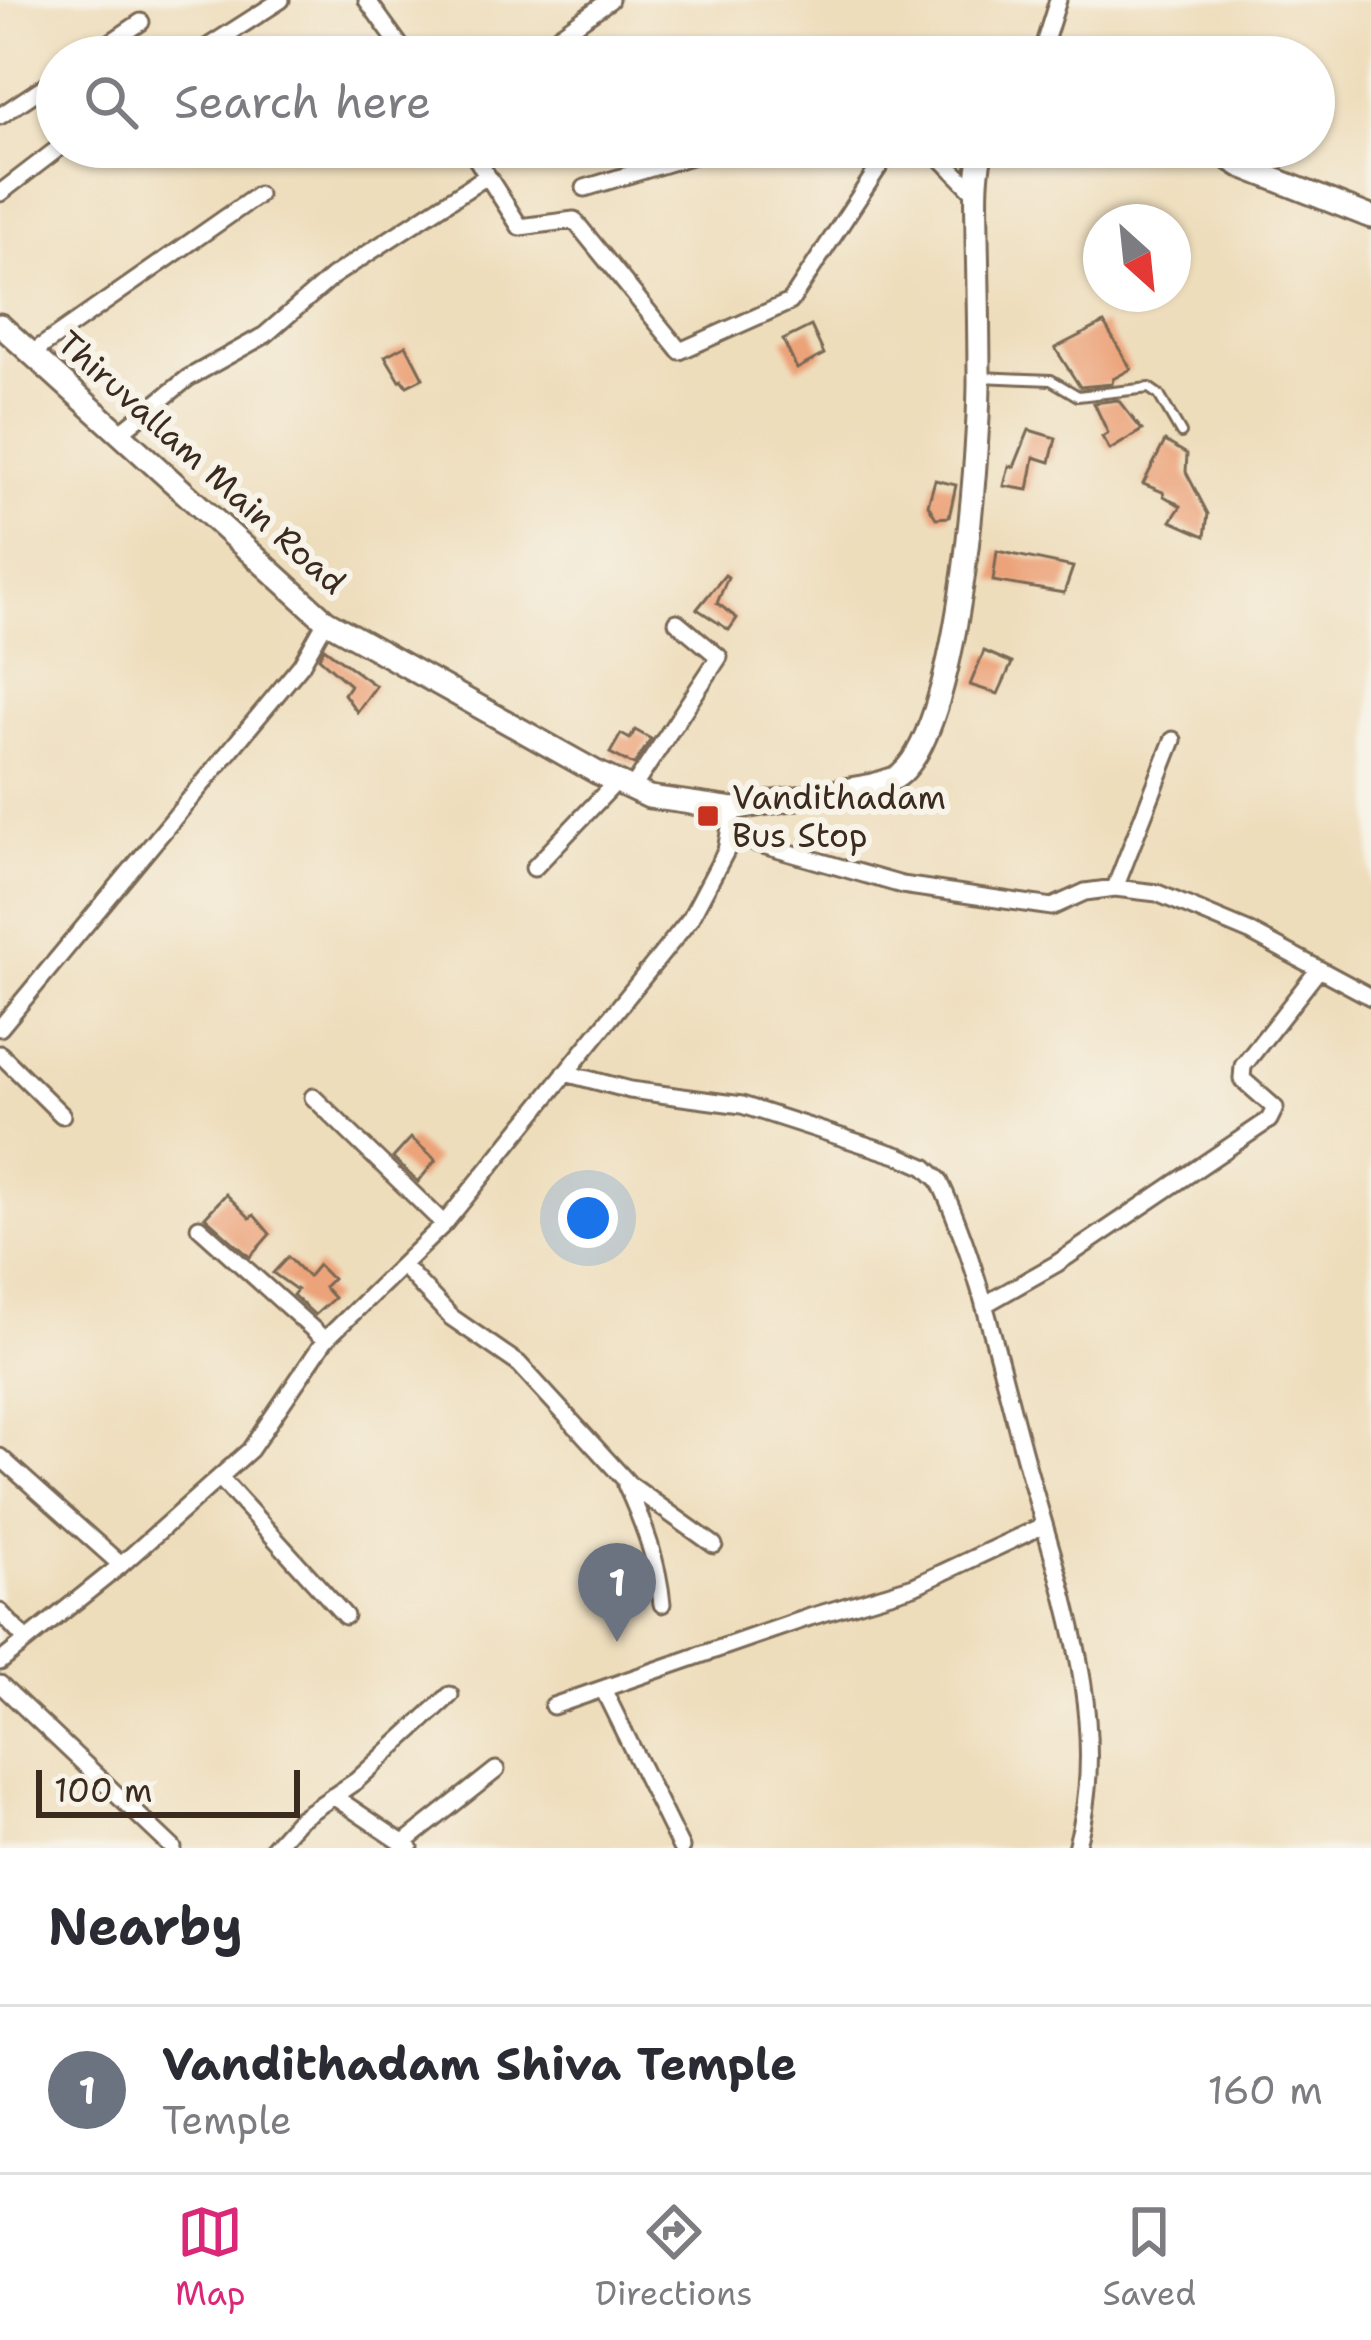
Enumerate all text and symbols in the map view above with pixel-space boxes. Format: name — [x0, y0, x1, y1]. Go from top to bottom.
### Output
search box — [36, 36, 1335, 168]
icon: search — [78, 69, 144, 135]
text: Search here — [174, 72, 431, 132]
north arrow — [1083, 204, 1191, 312]
street label: Thiruvallam Main Road — [48, 320, 356, 604]
place label: Vandithadam Bus Stop — [732, 775, 946, 858]
marker: Vandithadam Bus Stop — [695, 803, 721, 829]
your location — [558, 1188, 618, 1248]
pin: 1 — [578, 1543, 656, 1642]
scale bar — [36, 1764, 300, 1817]
text: 100 m — [54, 1768, 153, 1813]
text: Nearby — [48, 1892, 243, 1960]
text: Vandithadam Shiva Temple — [162, 2034, 797, 2094]
text: 1 — [78, 2064, 96, 2116]
text: 160 m — [1208, 2064, 1323, 2116]
text: Temple — [162, 2094, 292, 2146]
tab: Map — [175, 2199, 246, 2316]
tab: Directions — [595, 2199, 753, 2316]
tab: Saved — [1102, 2199, 1196, 2316]

